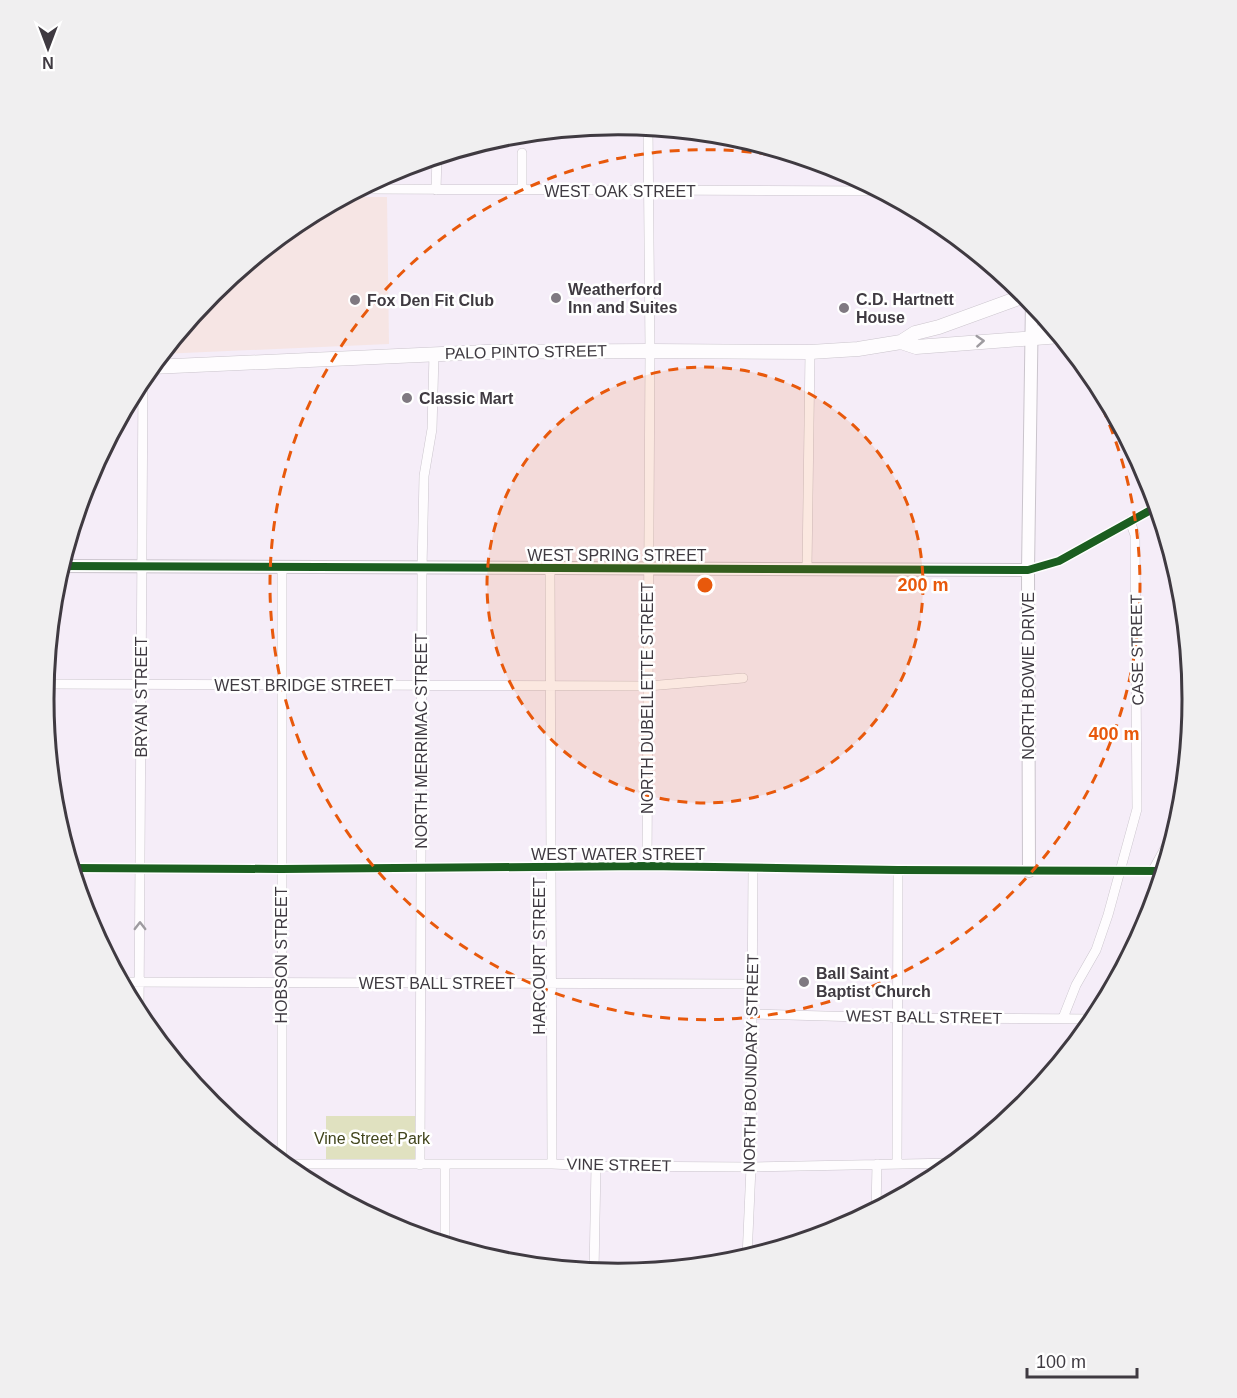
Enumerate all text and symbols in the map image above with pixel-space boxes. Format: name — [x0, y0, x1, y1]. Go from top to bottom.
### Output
north arrow — [18, 18, 78, 78]
text: N — [42, 54, 54, 71]
street label: WEST OAK STREET — [544, 183, 696, 200]
place label: Weatherford Inn and Suites — [568, 281, 677, 316]
marker: Weatherford Inn and Suites — [549, 291, 563, 305]
place label: C.D. Hartnett House — [856, 291, 954, 326]
place label: Fox Den Fit Club — [367, 292, 494, 309]
marker: Fox Den Fit Club — [348, 293, 362, 307]
marker: C.D. Hartnett House — [837, 301, 851, 315]
one-way arrow — [975, 335, 984, 348]
street label: PALO PINTO STREET — [445, 342, 607, 362]
place label: Classic Mart — [419, 390, 514, 407]
marker: Classic Mart — [400, 391, 414, 405]
street label: WEST SPRING STREET — [527, 547, 707, 564]
centre of rings — [695, 575, 715, 595]
text: 200 m — [897, 575, 949, 595]
street label: NORTH DUBELLETTE STREET — [639, 582, 656, 814]
street label: NORTH BOWIE DRIVE — [1020, 592, 1037, 760]
street label: CASE STREET — [1128, 594, 1146, 706]
street label: NORTH MERRIMAC STREET — [413, 633, 430, 849]
street label: BRYAN STREET — [133, 636, 150, 758]
street label: WEST BRIDGE STREET — [214, 677, 394, 694]
text: 400 m — [1088, 724, 1140, 744]
street label: WEST WATER STREET — [531, 846, 705, 863]
street label: HARCOURT STREET — [531, 877, 548, 1035]
street label: HOBSON STREET — [273, 886, 290, 1023]
one-way arrow — [134, 921, 146, 930]
street label: NORTH BOUNDARY STREET — [741, 953, 761, 1172]
place label: Ball Saint Baptist Church — [816, 965, 931, 1000]
street label: WEST BALL STREET — [359, 975, 515, 992]
marker: Ball Saint Baptist Church — [797, 975, 811, 989]
street label: WEST BALL STREET — [846, 1007, 1003, 1027]
park label: Vine Street Park — [314, 1130, 431, 1147]
street label: VINE STREET — [566, 1156, 672, 1174]
scale bar — [1027, 1341, 1136, 1379]
text: 100 m — [1036, 1352, 1086, 1372]

